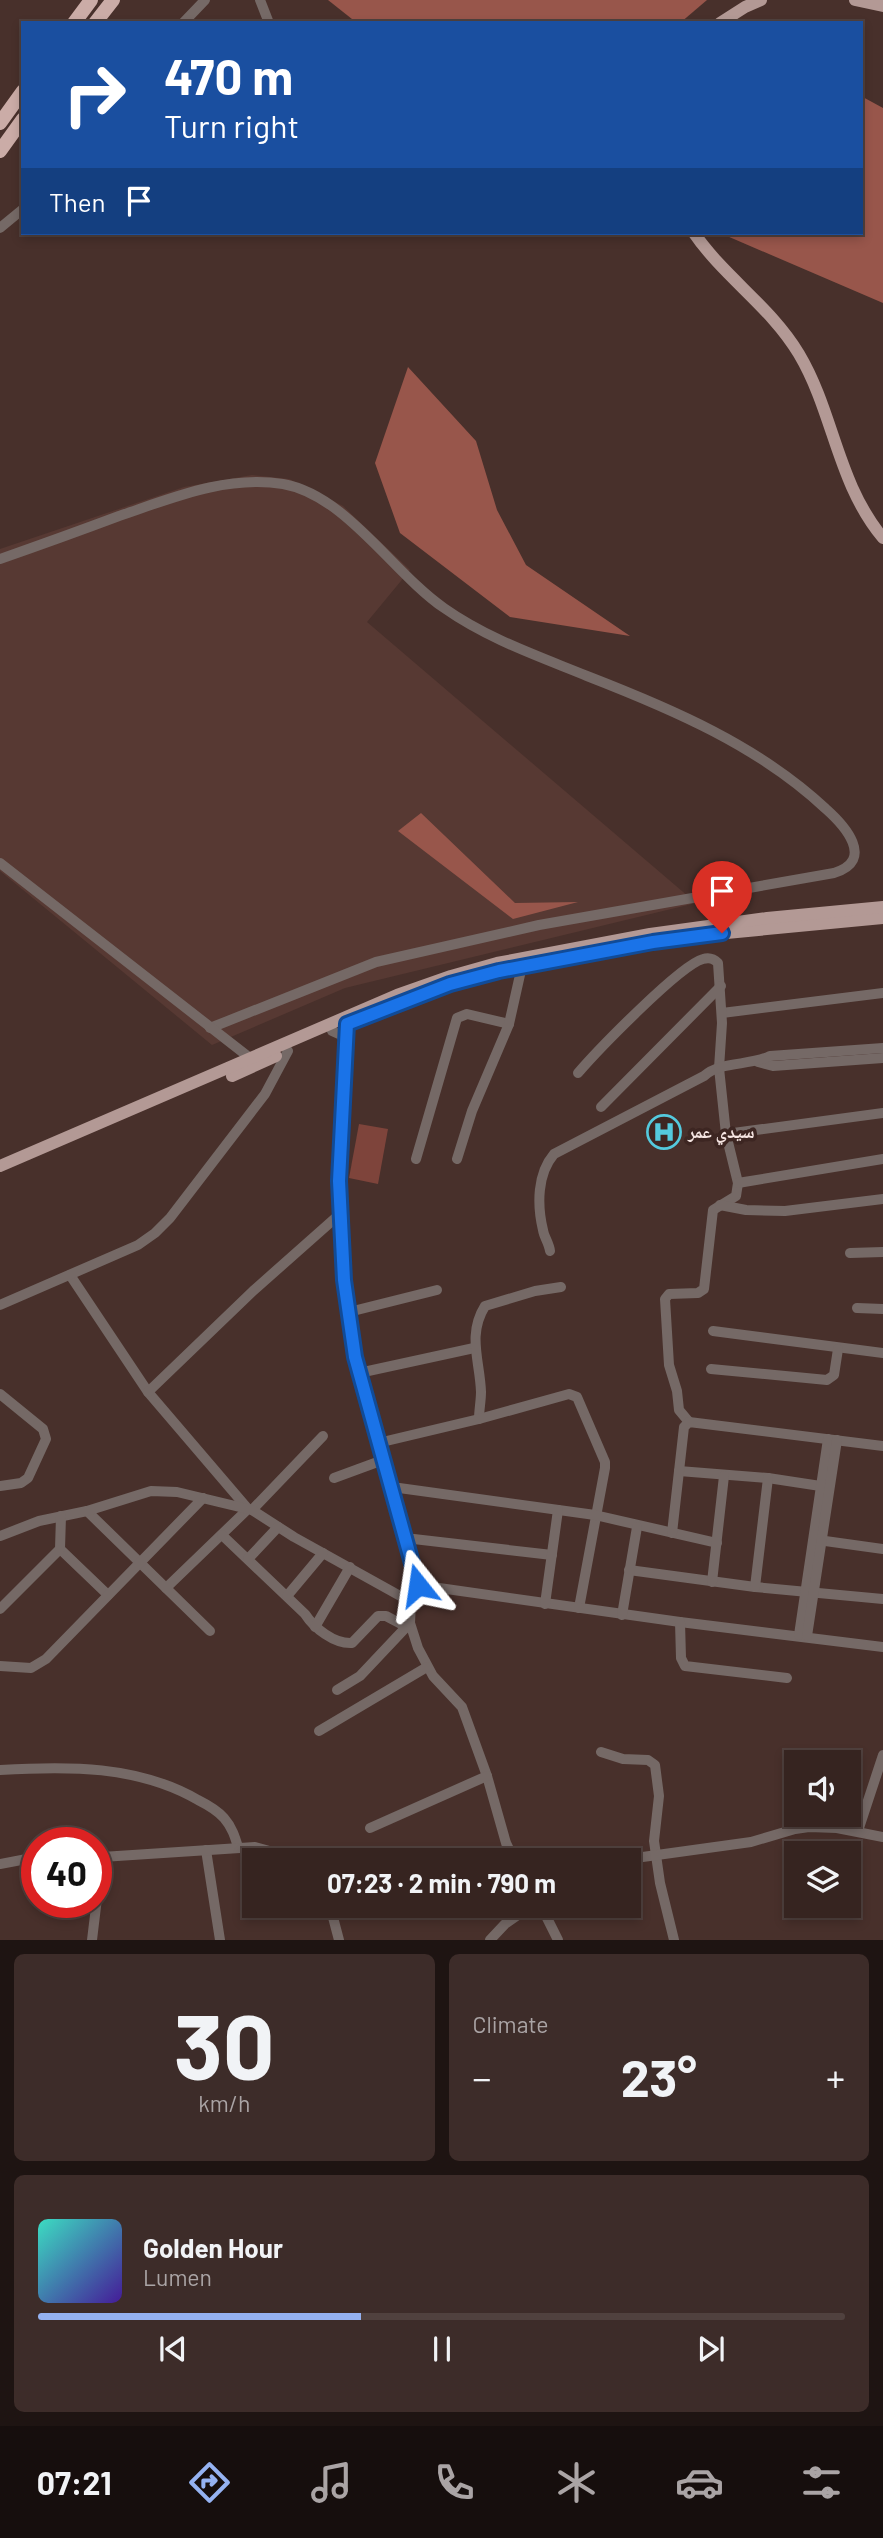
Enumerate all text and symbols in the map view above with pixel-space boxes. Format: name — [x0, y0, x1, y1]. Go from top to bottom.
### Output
text: 470 m — [164, 46, 293, 105]
icon: right — [49, 49, 140, 140]
text: Turn right — [164, 106, 299, 144]
icon: arrive — [120, 182, 158, 220]
text: Then — [49, 186, 106, 217]
pin — [692, 861, 752, 933]
icon: arrive — [703, 872, 741, 910]
hospital icon: سيدي عمر — [645, 1113, 683, 1151]
place label: سيدي عمر — [687, 1120, 755, 1146]
position arrow — [381, 1548, 455, 1622]
map controls — [784, 1750, 861, 1918]
button: sound — [784, 1750, 861, 1827]
speed limit sign: 40 — [21, 1827, 112, 1918]
button: layers — [784, 1841, 861, 1918]
text: 07:23 · 2 min · 790 m — [327, 1867, 556, 1898]
text: 30 — [174, 1989, 275, 2098]
text: Climate — [473, 2010, 549, 2038]
text: 23° — [621, 2045, 697, 2107]
text: − — [473, 2054, 492, 2100]
text: + — [826, 2054, 845, 2100]
text: km/h — [198, 2089, 250, 2117]
text: Golden Hour — [143, 2232, 283, 2263]
text: Lumen — [143, 2263, 212, 2291]
icon: previous — [154, 2330, 192, 2368]
icon: pause — [423, 2330, 461, 2368]
icon: next — [692, 2330, 730, 2368]
icon: directions — [185, 2458, 234, 2507]
icon: music — [307, 2458, 356, 2507]
icon: phone — [430, 2458, 479, 2507]
icon: climate — [552, 2458, 601, 2507]
icon: car — [675, 2458, 724, 2507]
icon: filters — [797, 2458, 846, 2507]
text: 07:21 — [37, 2463, 112, 2501]

